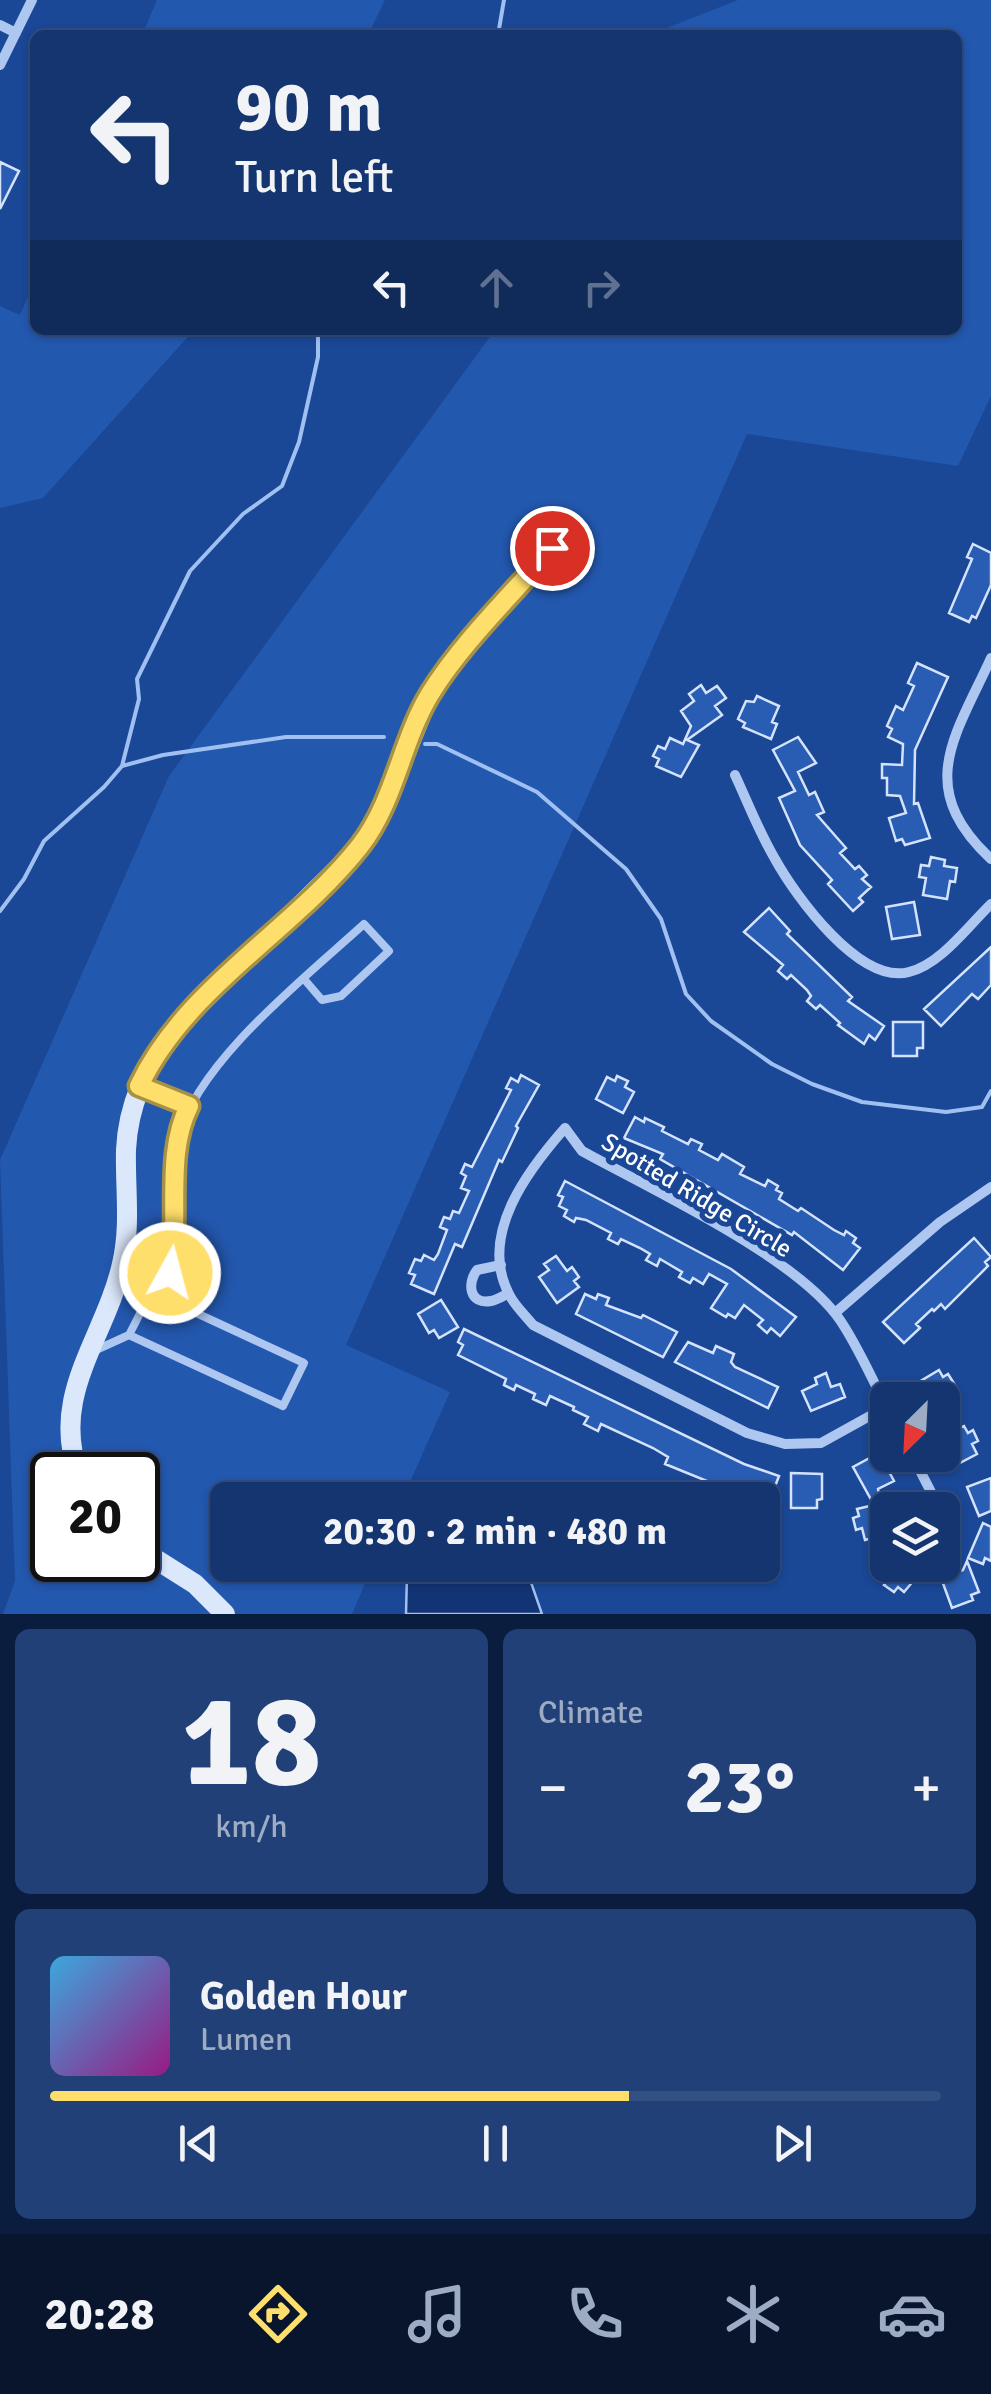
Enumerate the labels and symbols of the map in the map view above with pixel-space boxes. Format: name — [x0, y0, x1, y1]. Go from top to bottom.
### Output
pin — [510, 506, 595, 591]
street label: Spotted Ridge Circle — [596, 1126, 798, 1264]
position arrow — [118, 1221, 222, 1325]
north arrow — [870, 1382, 960, 1472]
speed limit sign: 20 — [30, 1452, 160, 1582]

